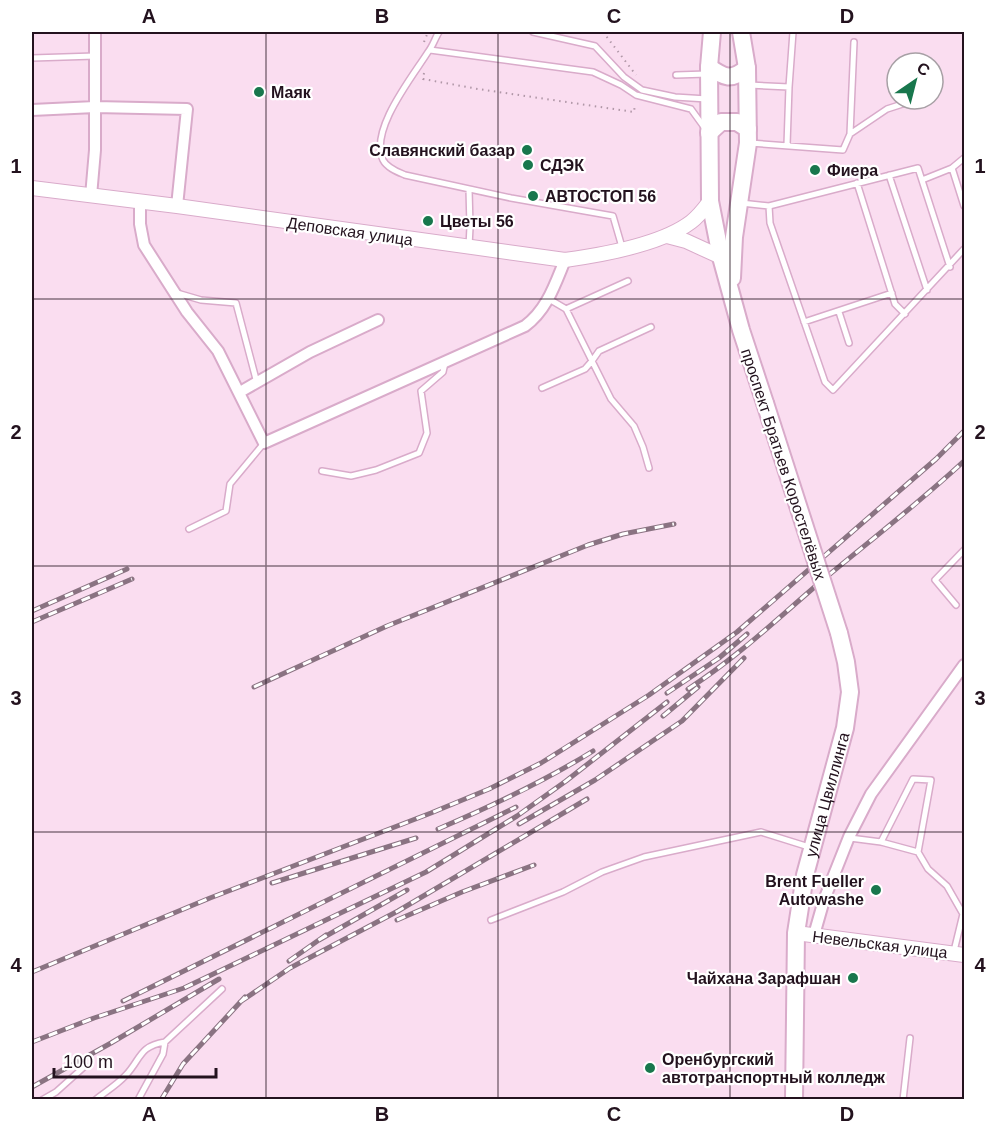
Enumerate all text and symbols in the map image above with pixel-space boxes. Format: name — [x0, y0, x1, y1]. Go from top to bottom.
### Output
text: A — [142, 5, 156, 27]
text: B — [375, 5, 389, 27]
text: C — [607, 5, 621, 27]
text: D — [840, 5, 854, 27]
north arrow — [885, 51, 945, 111]
text: С — [914, 59, 933, 80]
place label: Маяк — [271, 84, 312, 101]
marker: Маяк — [252, 85, 266, 99]
place label: Славянский базар — [369, 142, 515, 159]
marker: Славянский базар — [520, 143, 534, 157]
text: 1 — [10, 155, 22, 177]
text: 1 — [974, 155, 986, 177]
place label: СДЭК — [540, 157, 584, 174]
marker: СДЭК — [521, 158, 535, 172]
place label: Фиера — [827, 162, 878, 179]
marker: Фиера — [808, 163, 822, 177]
place label: АВТОСТОП 56 — [545, 188, 656, 205]
marker: АВТОСТОП 56 — [526, 189, 540, 203]
place label: Цветы 56 — [440, 213, 514, 230]
street label: Деповская улица — [286, 214, 414, 249]
marker: Цветы 56 — [421, 214, 435, 228]
street label: проспект Братьев Коростелёвых — [738, 346, 829, 582]
text: 2 — [10, 421, 22, 443]
text: 2 — [974, 421, 986, 443]
text: 3 — [10, 687, 22, 709]
text: 3 — [974, 687, 986, 709]
street label: улица Цвиллинга — [802, 730, 852, 859]
place label: Brent Fueller Autowashe — [765, 873, 864, 908]
marker: Brent Fueller Autowashe — [869, 883, 883, 897]
street label: Невельская улица — [811, 928, 949, 961]
text: 4 — [10, 954, 22, 976]
text: 4 — [974, 954, 986, 976]
place label: Чайхана Зарафшан — [687, 970, 841, 987]
marker: Чайхана Зарафшан — [846, 971, 860, 985]
scale bar — [54, 1041, 216, 1079]
place label: Оренбургский автотранспортный колледж — [662, 1051, 885, 1086]
text: 100 m — [63, 1052, 113, 1072]
marker: Оренбургский автотранспортный колледж — [643, 1061, 657, 1075]
text: A — [142, 1103, 156, 1125]
text: B — [375, 1103, 389, 1125]
text: C — [607, 1103, 621, 1125]
text: D — [840, 1103, 854, 1125]

